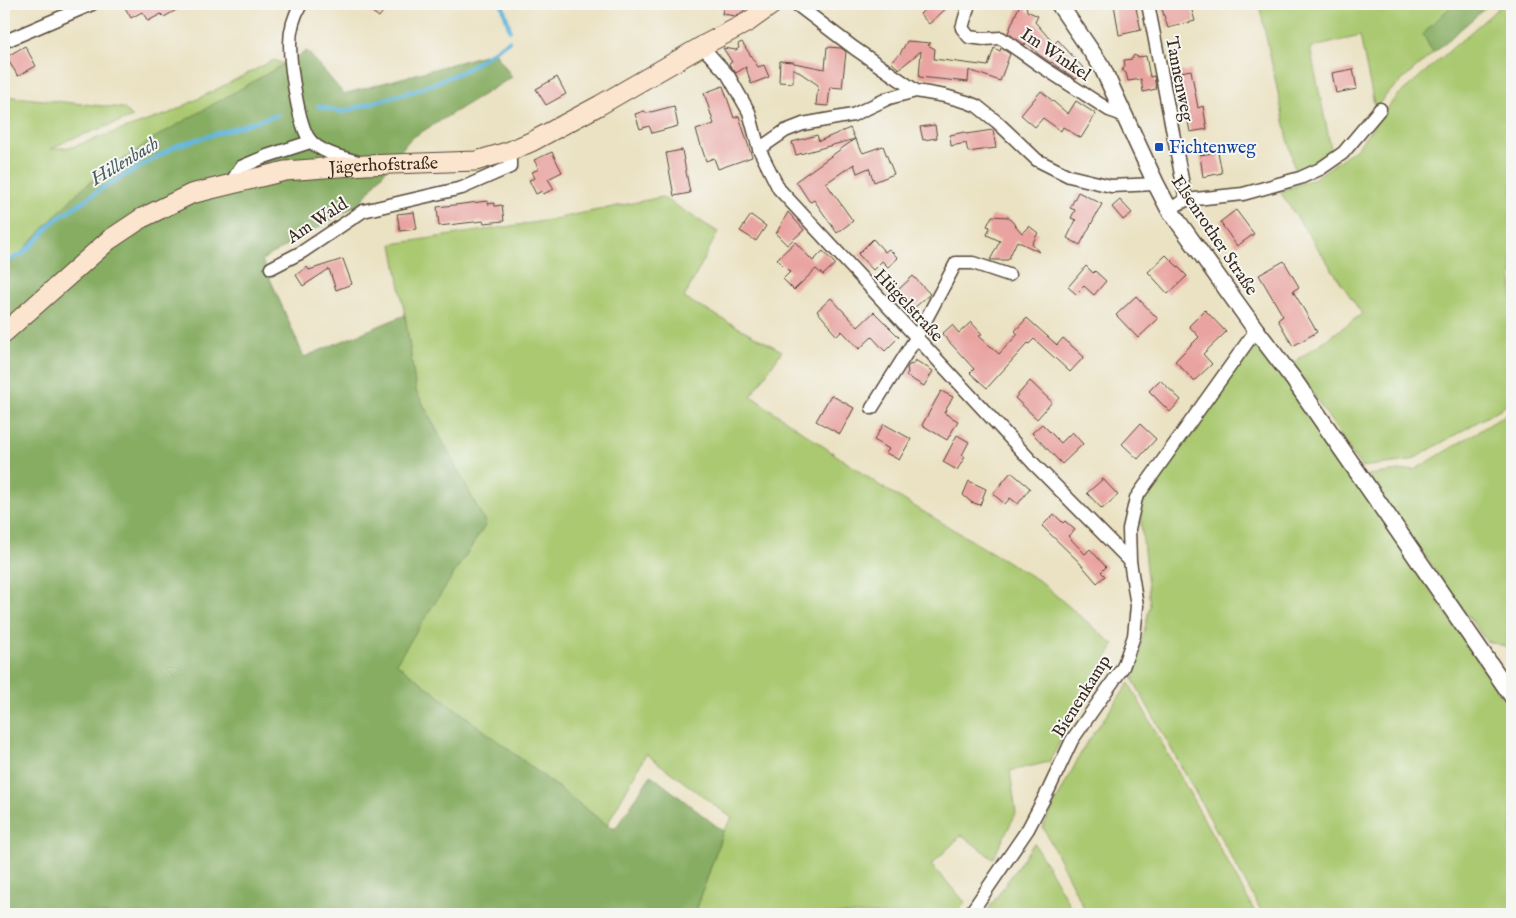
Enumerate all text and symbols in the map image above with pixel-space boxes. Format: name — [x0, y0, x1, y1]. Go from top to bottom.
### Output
street label: Im Winkel — [1016, 23, 1095, 87]
street label: Tannenweg — [1159, 35, 1198, 124]
water label: Hillenbach — [86, 132, 164, 192]
place label: Fichtenweg — [1169, 137, 1256, 160]
marker: Fichtenweg — [1153, 141, 1165, 153]
street label: Jägerhofstraße — [326, 152, 439, 181]
street label: Elsenrother Straße — [1165, 171, 1262, 300]
street label: Am Wald — [282, 193, 353, 250]
street label: Hügelstraße — [868, 265, 948, 347]
street label: Bienenkamp — [1048, 651, 1117, 743]

